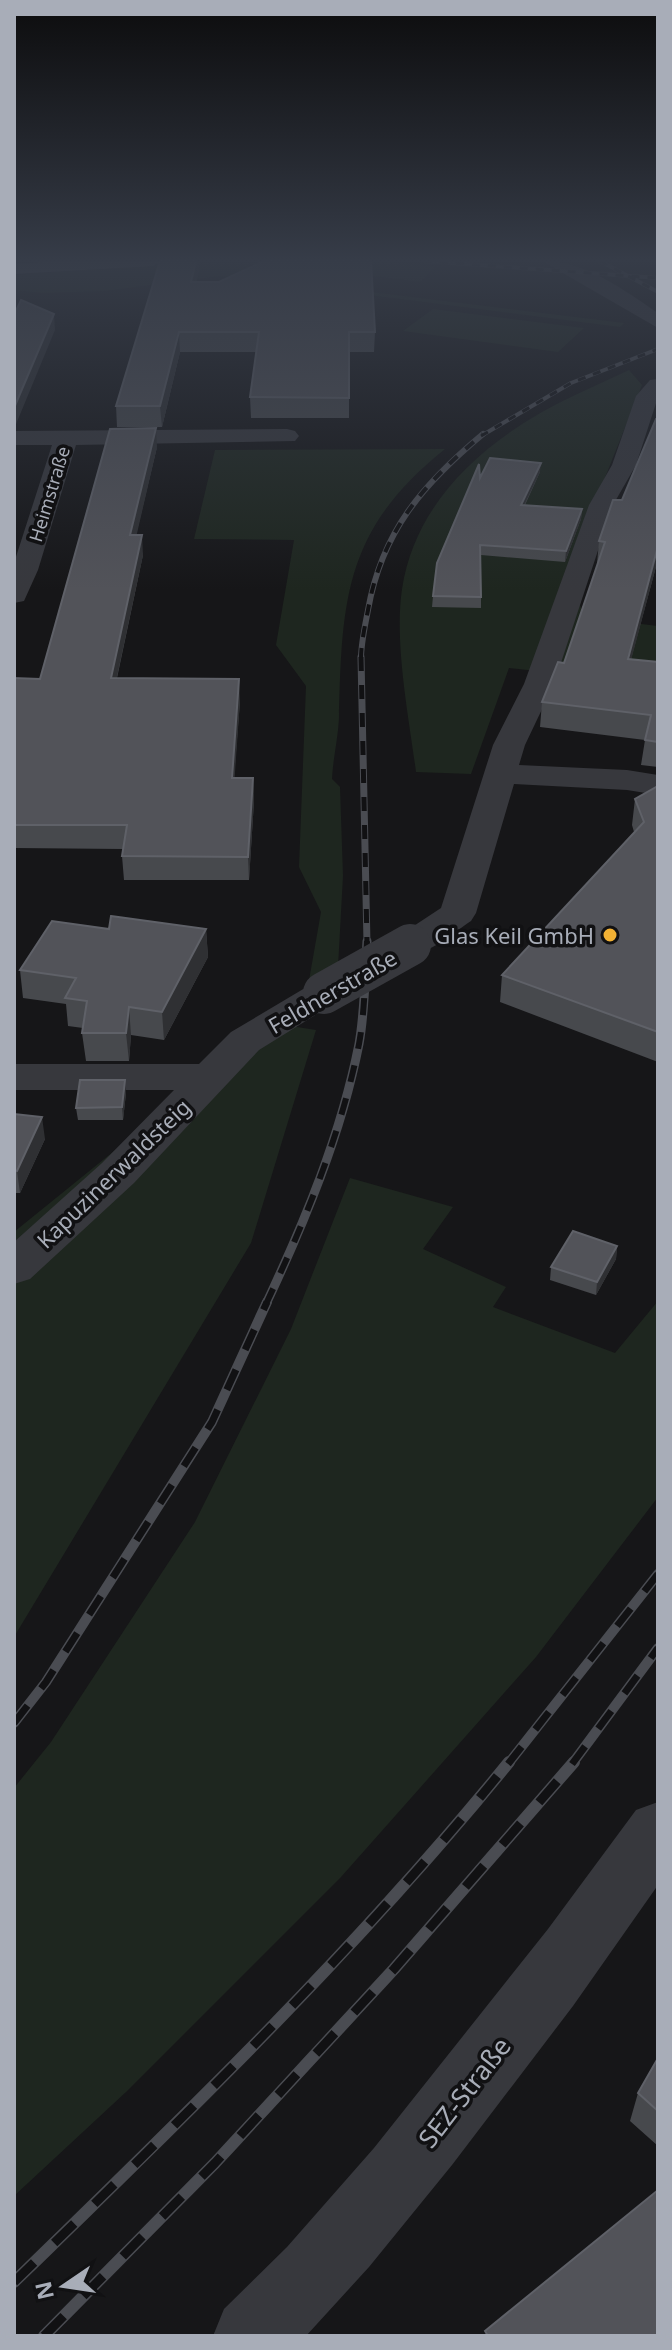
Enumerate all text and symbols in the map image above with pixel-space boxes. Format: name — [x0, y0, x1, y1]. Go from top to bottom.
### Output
street label: Heimstraße — [23, 443, 75, 545]
place label: Glas Keil GmbH — [434, 920, 594, 950]
marker: Glas Keil GmbH — [601, 926, 619, 944]
street label: Feldnerstraße — [262, 942, 402, 1040]
street label: Kapuzinerwaldsteig — [30, 1092, 196, 1254]
street label: SEZ-Straße — [409, 2029, 519, 2155]
north arrow — [24, 2246, 104, 2326]
text: N — [27, 2279, 60, 2303]

